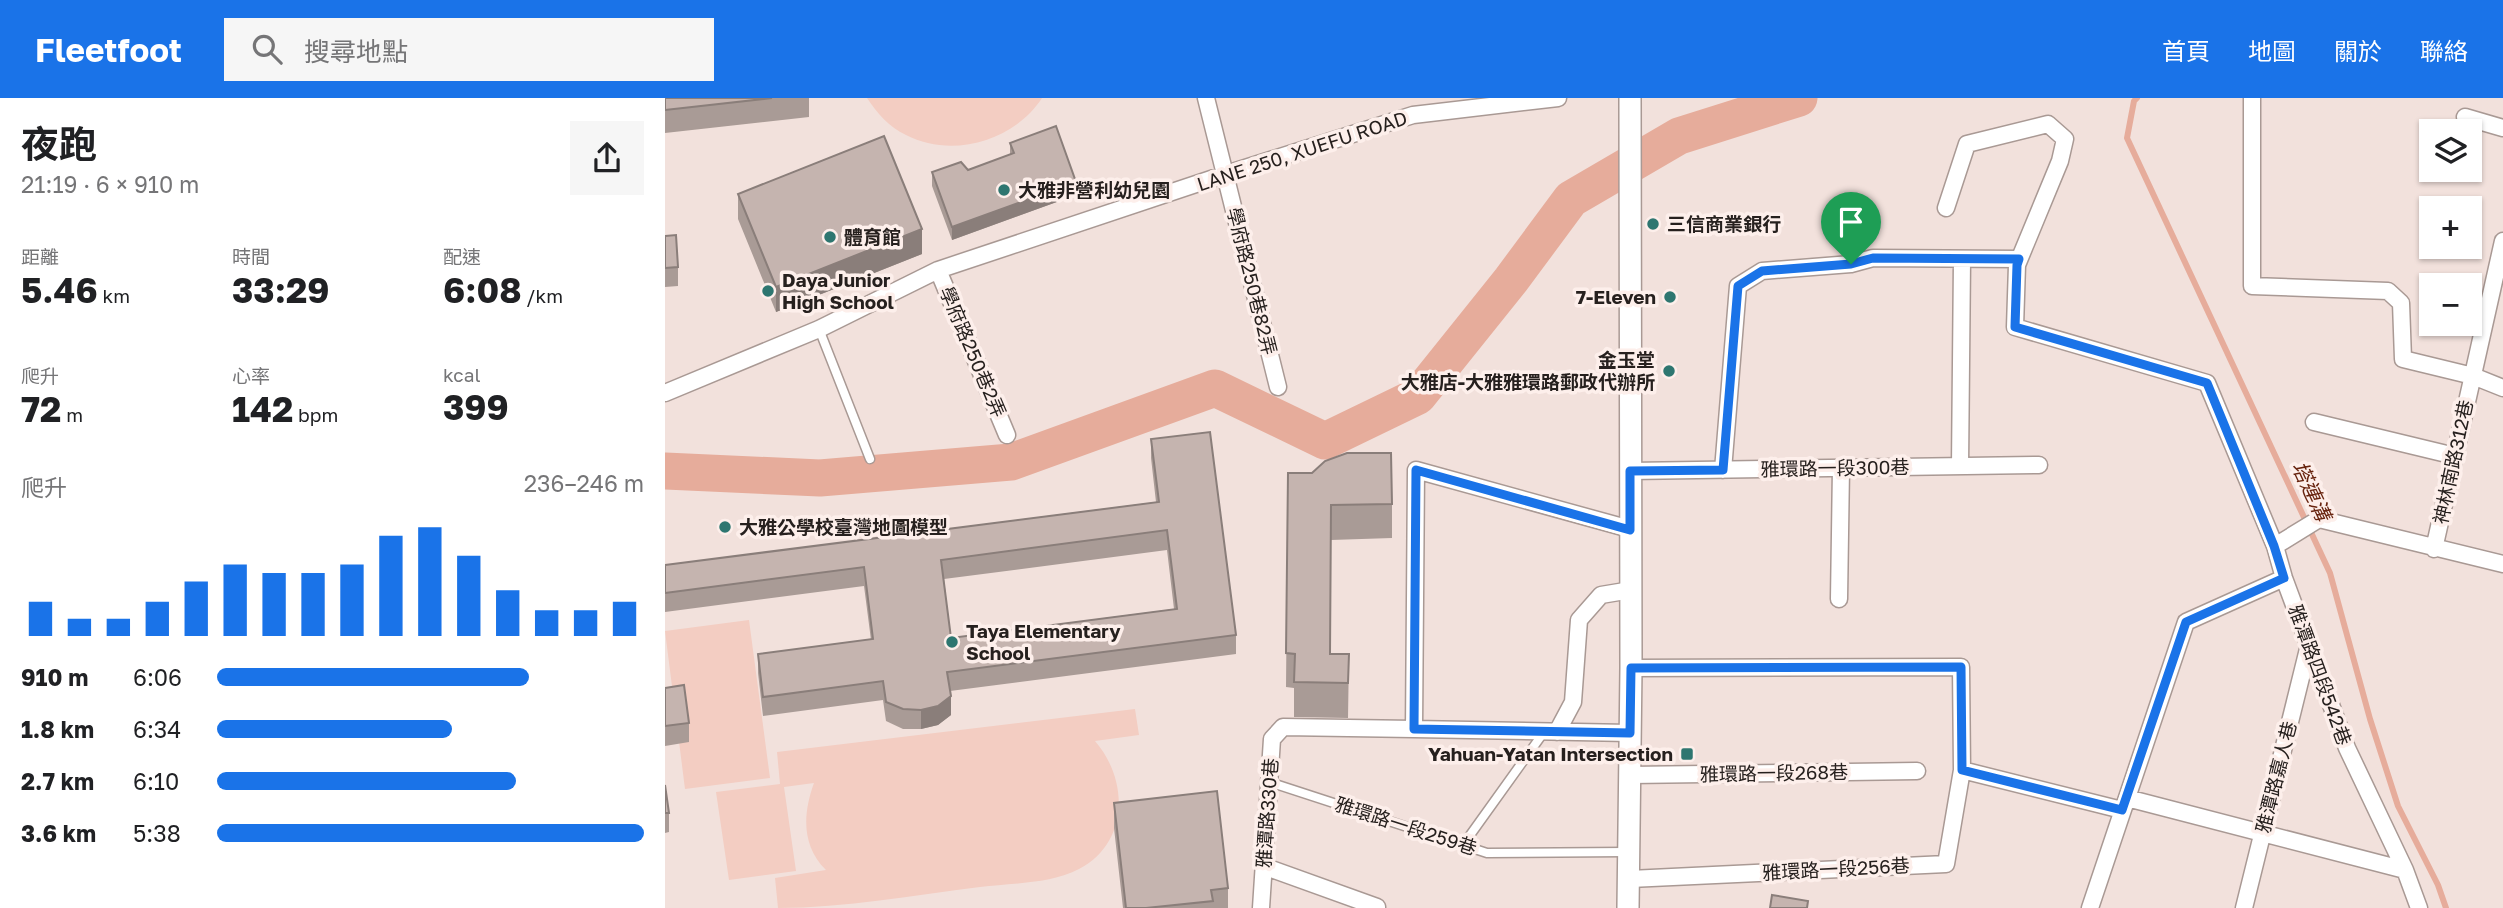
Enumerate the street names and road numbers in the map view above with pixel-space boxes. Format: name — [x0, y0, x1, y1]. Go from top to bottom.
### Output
street label: LANE 250, XUEFU ROAD — [1194, 106, 1410, 195]
street label: 學府路250巷82弄 — [1223, 205, 1282, 357]
street label: 學府路250巷2弄 — [936, 283, 1011, 421]
street label: 神林南路312巷 — [2428, 398, 2477, 526]
street label: 雅環路一段300巷 — [1760, 455, 1910, 480]
street label: 雅潭路四段542巷 — [2284, 602, 2357, 748]
street label: 雅潭路嘉人巷 — [2251, 719, 2300, 835]
street label: 雅潭路330巷 — [1251, 757, 1282, 869]
street label: 雅環路一段268巷 — [1700, 760, 1848, 785]
street label: 雅環路一段259巷 — [1332, 792, 1480, 859]
street label: 雅環路一段256巷 — [1762, 853, 1910, 884]

